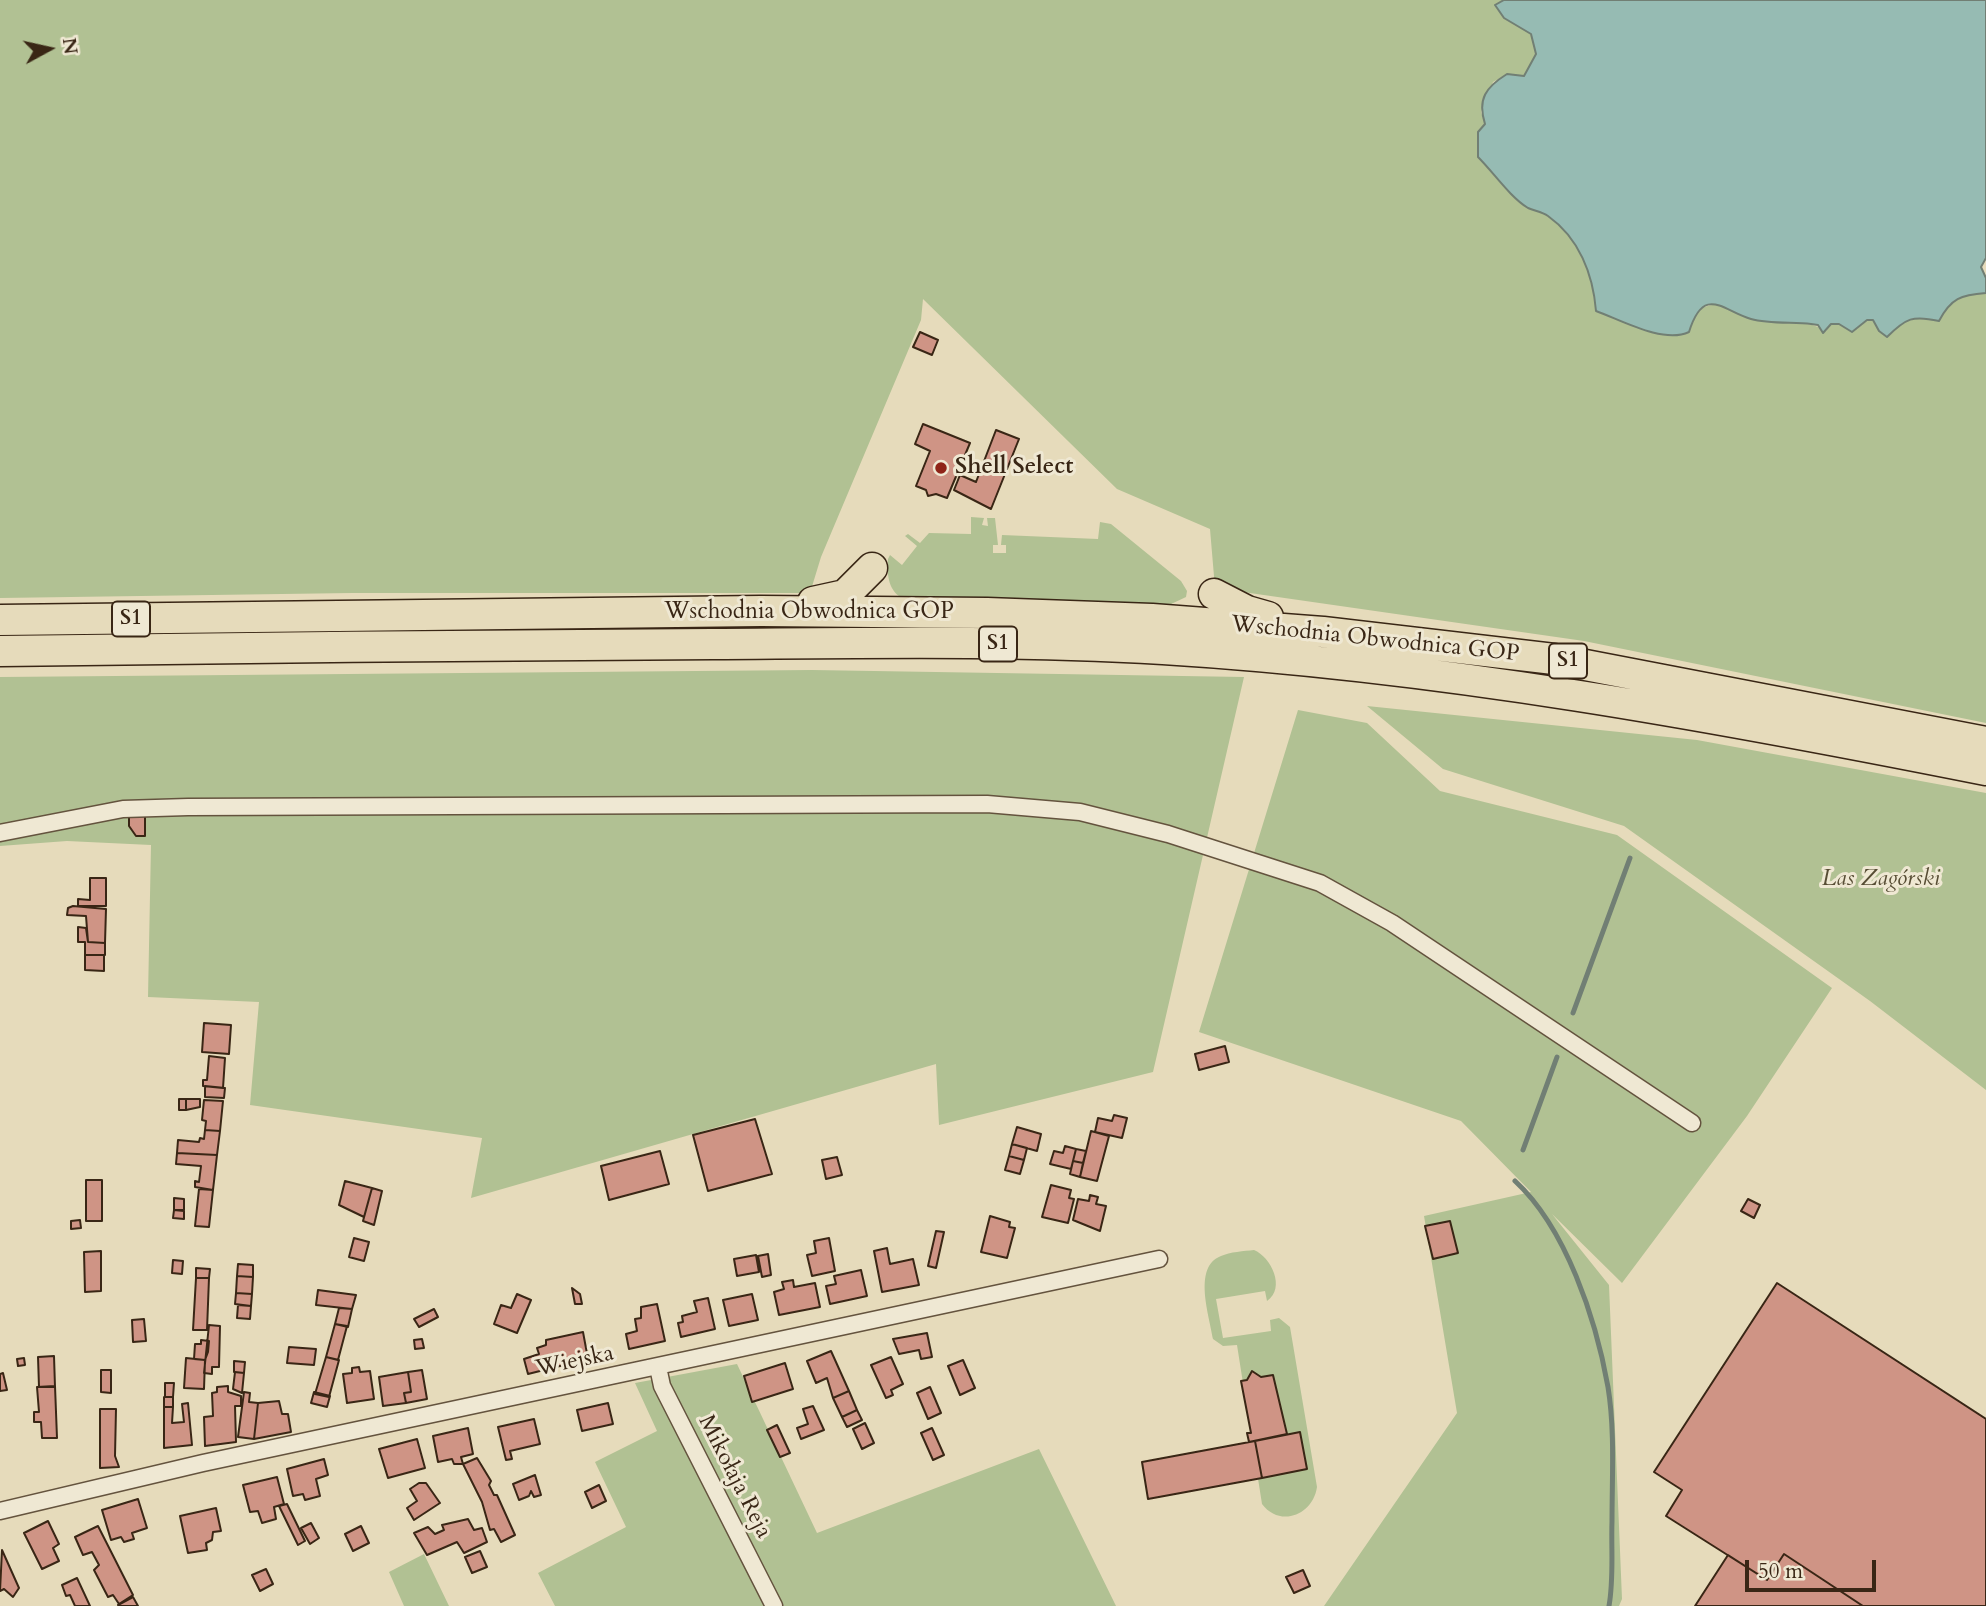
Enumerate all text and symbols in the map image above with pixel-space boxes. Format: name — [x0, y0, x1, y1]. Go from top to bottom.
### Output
north arrow — [14, 14, 84, 84]
text: N — [56, 36, 84, 56]
place label: Shell Select — [955, 454, 1073, 482]
marker: Shell Select — [933, 460, 949, 476]
street label: Wschodnia Obwodnica GOP — [664, 599, 954, 627]
road number: S1 — [112, 602, 150, 636]
street label: Wschodnia Obwodnica GOP — [1230, 611, 1520, 669]
road number: S1 — [979, 626, 1017, 662]
road number: S1 — [1549, 644, 1587, 678]
park label: Las Zagórski — [1822, 866, 1940, 894]
street label: Wiejska — [534, 1340, 616, 1384]
street label: Mikołaja Reja — [691, 1411, 777, 1543]
scale bar — [1748, 1546, 1879, 1590]
text: 50 m — [1758, 1557, 1803, 1586]

